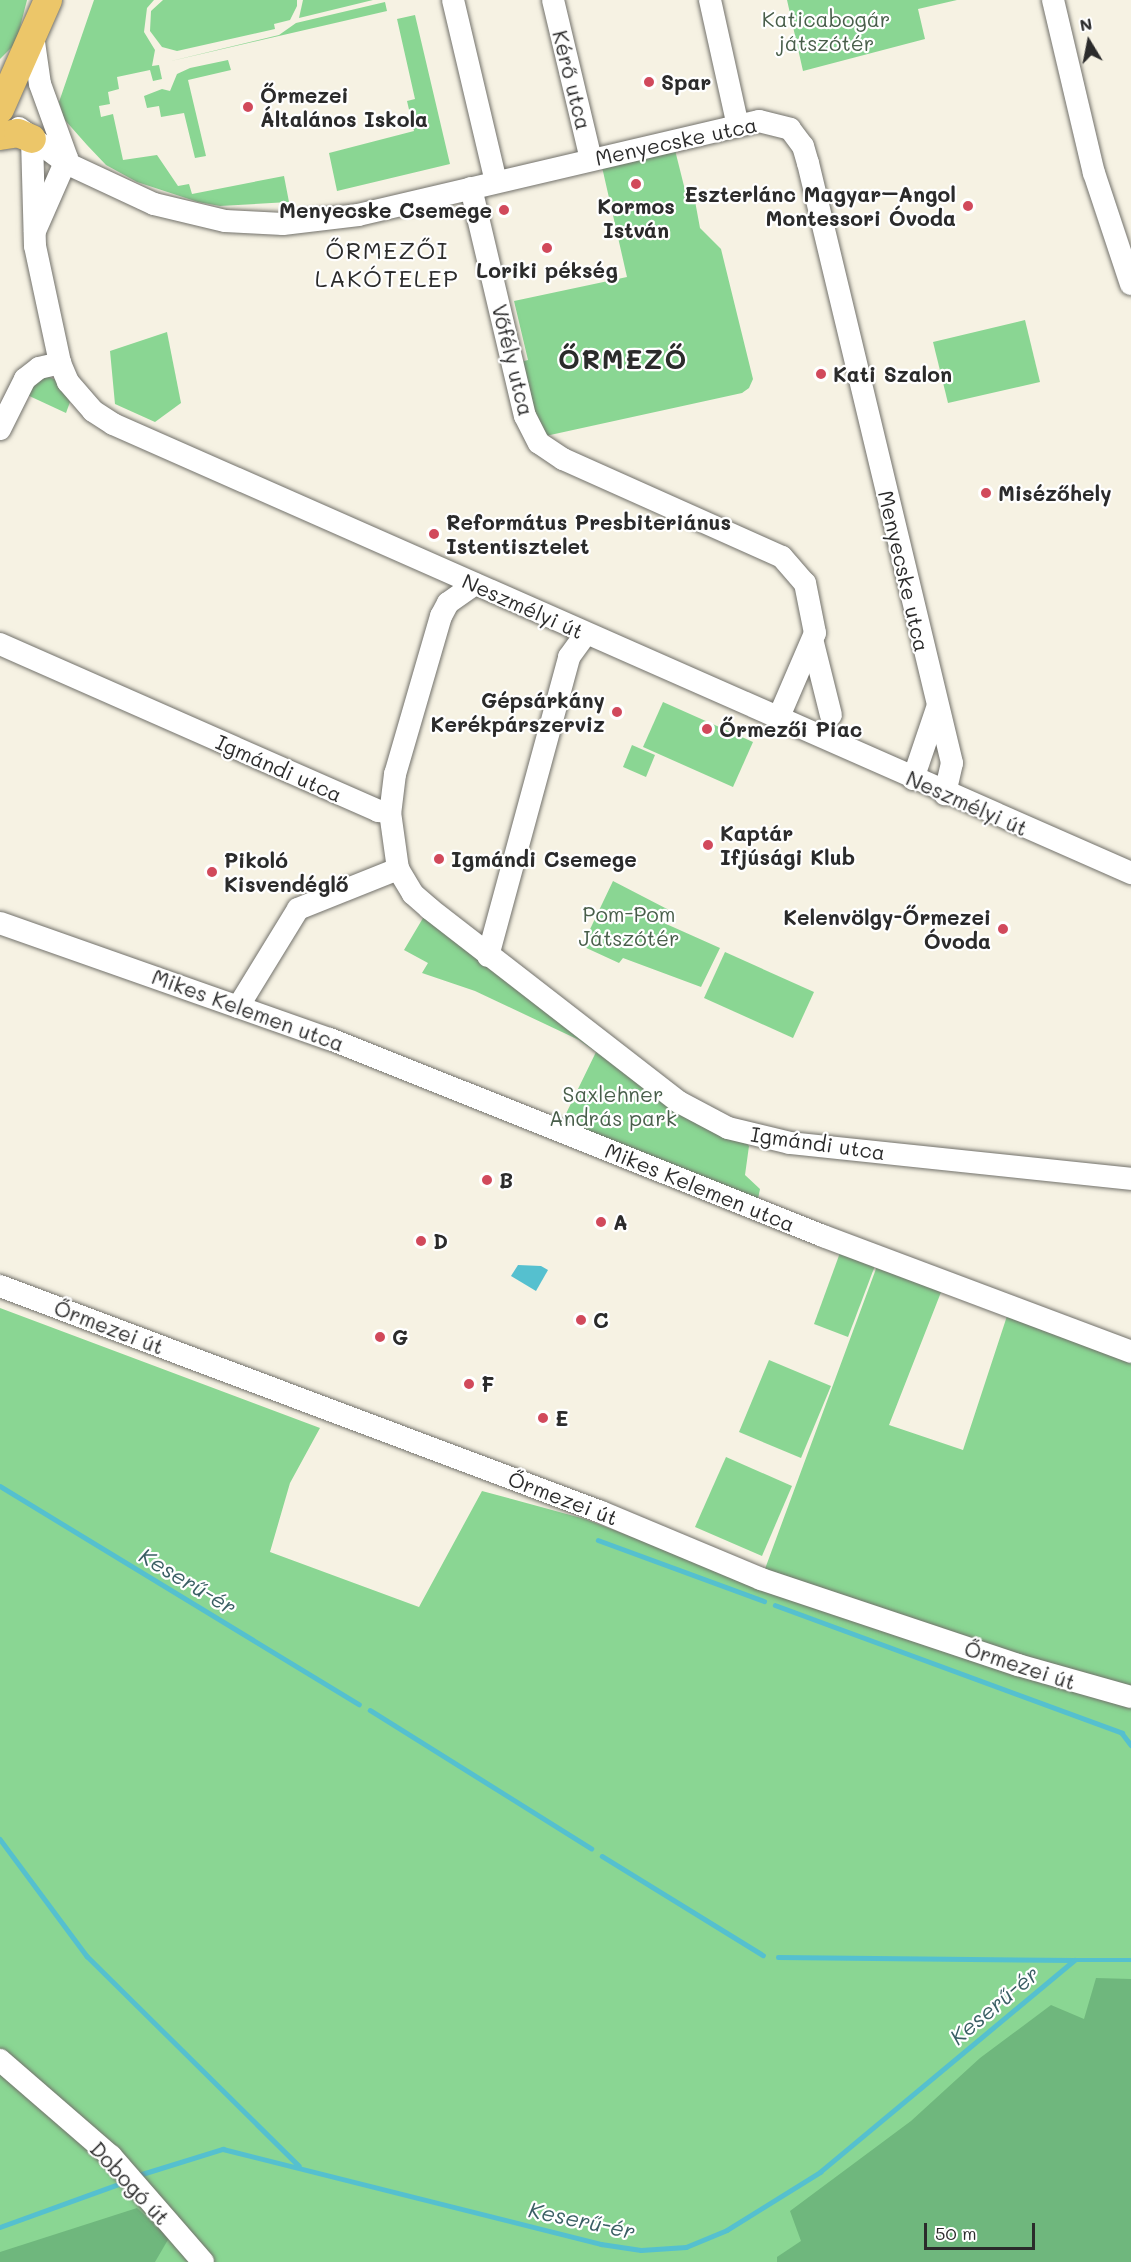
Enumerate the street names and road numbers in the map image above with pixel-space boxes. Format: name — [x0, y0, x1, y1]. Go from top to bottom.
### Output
street label: Kérő utca — [547, 28, 597, 132]
street label: Menyecske utca — [593, 112, 759, 170]
street label: Vőfély utca — [487, 302, 539, 418]
street label: Menyecske utca — [873, 488, 935, 654]
street label: Neszmélyi út — [458, 568, 588, 644]
street label: Igmándi utca — [212, 729, 346, 807]
street label: Neszmélyi út — [902, 765, 1032, 841]
street label: Mikes Kelemen utca — [149, 964, 347, 1056]
street label: Igmándi utca — [749, 1121, 887, 1165]
street label: Mikes Kelemen utca — [601, 1137, 799, 1237]
street label: Őrmezei út — [51, 1295, 167, 1359]
street label: Őrmezei út — [505, 1466, 621, 1530]
street label: Őrmezei út — [961, 1635, 1079, 1695]
street label: Dobogó út — [85, 2136, 175, 2230]

